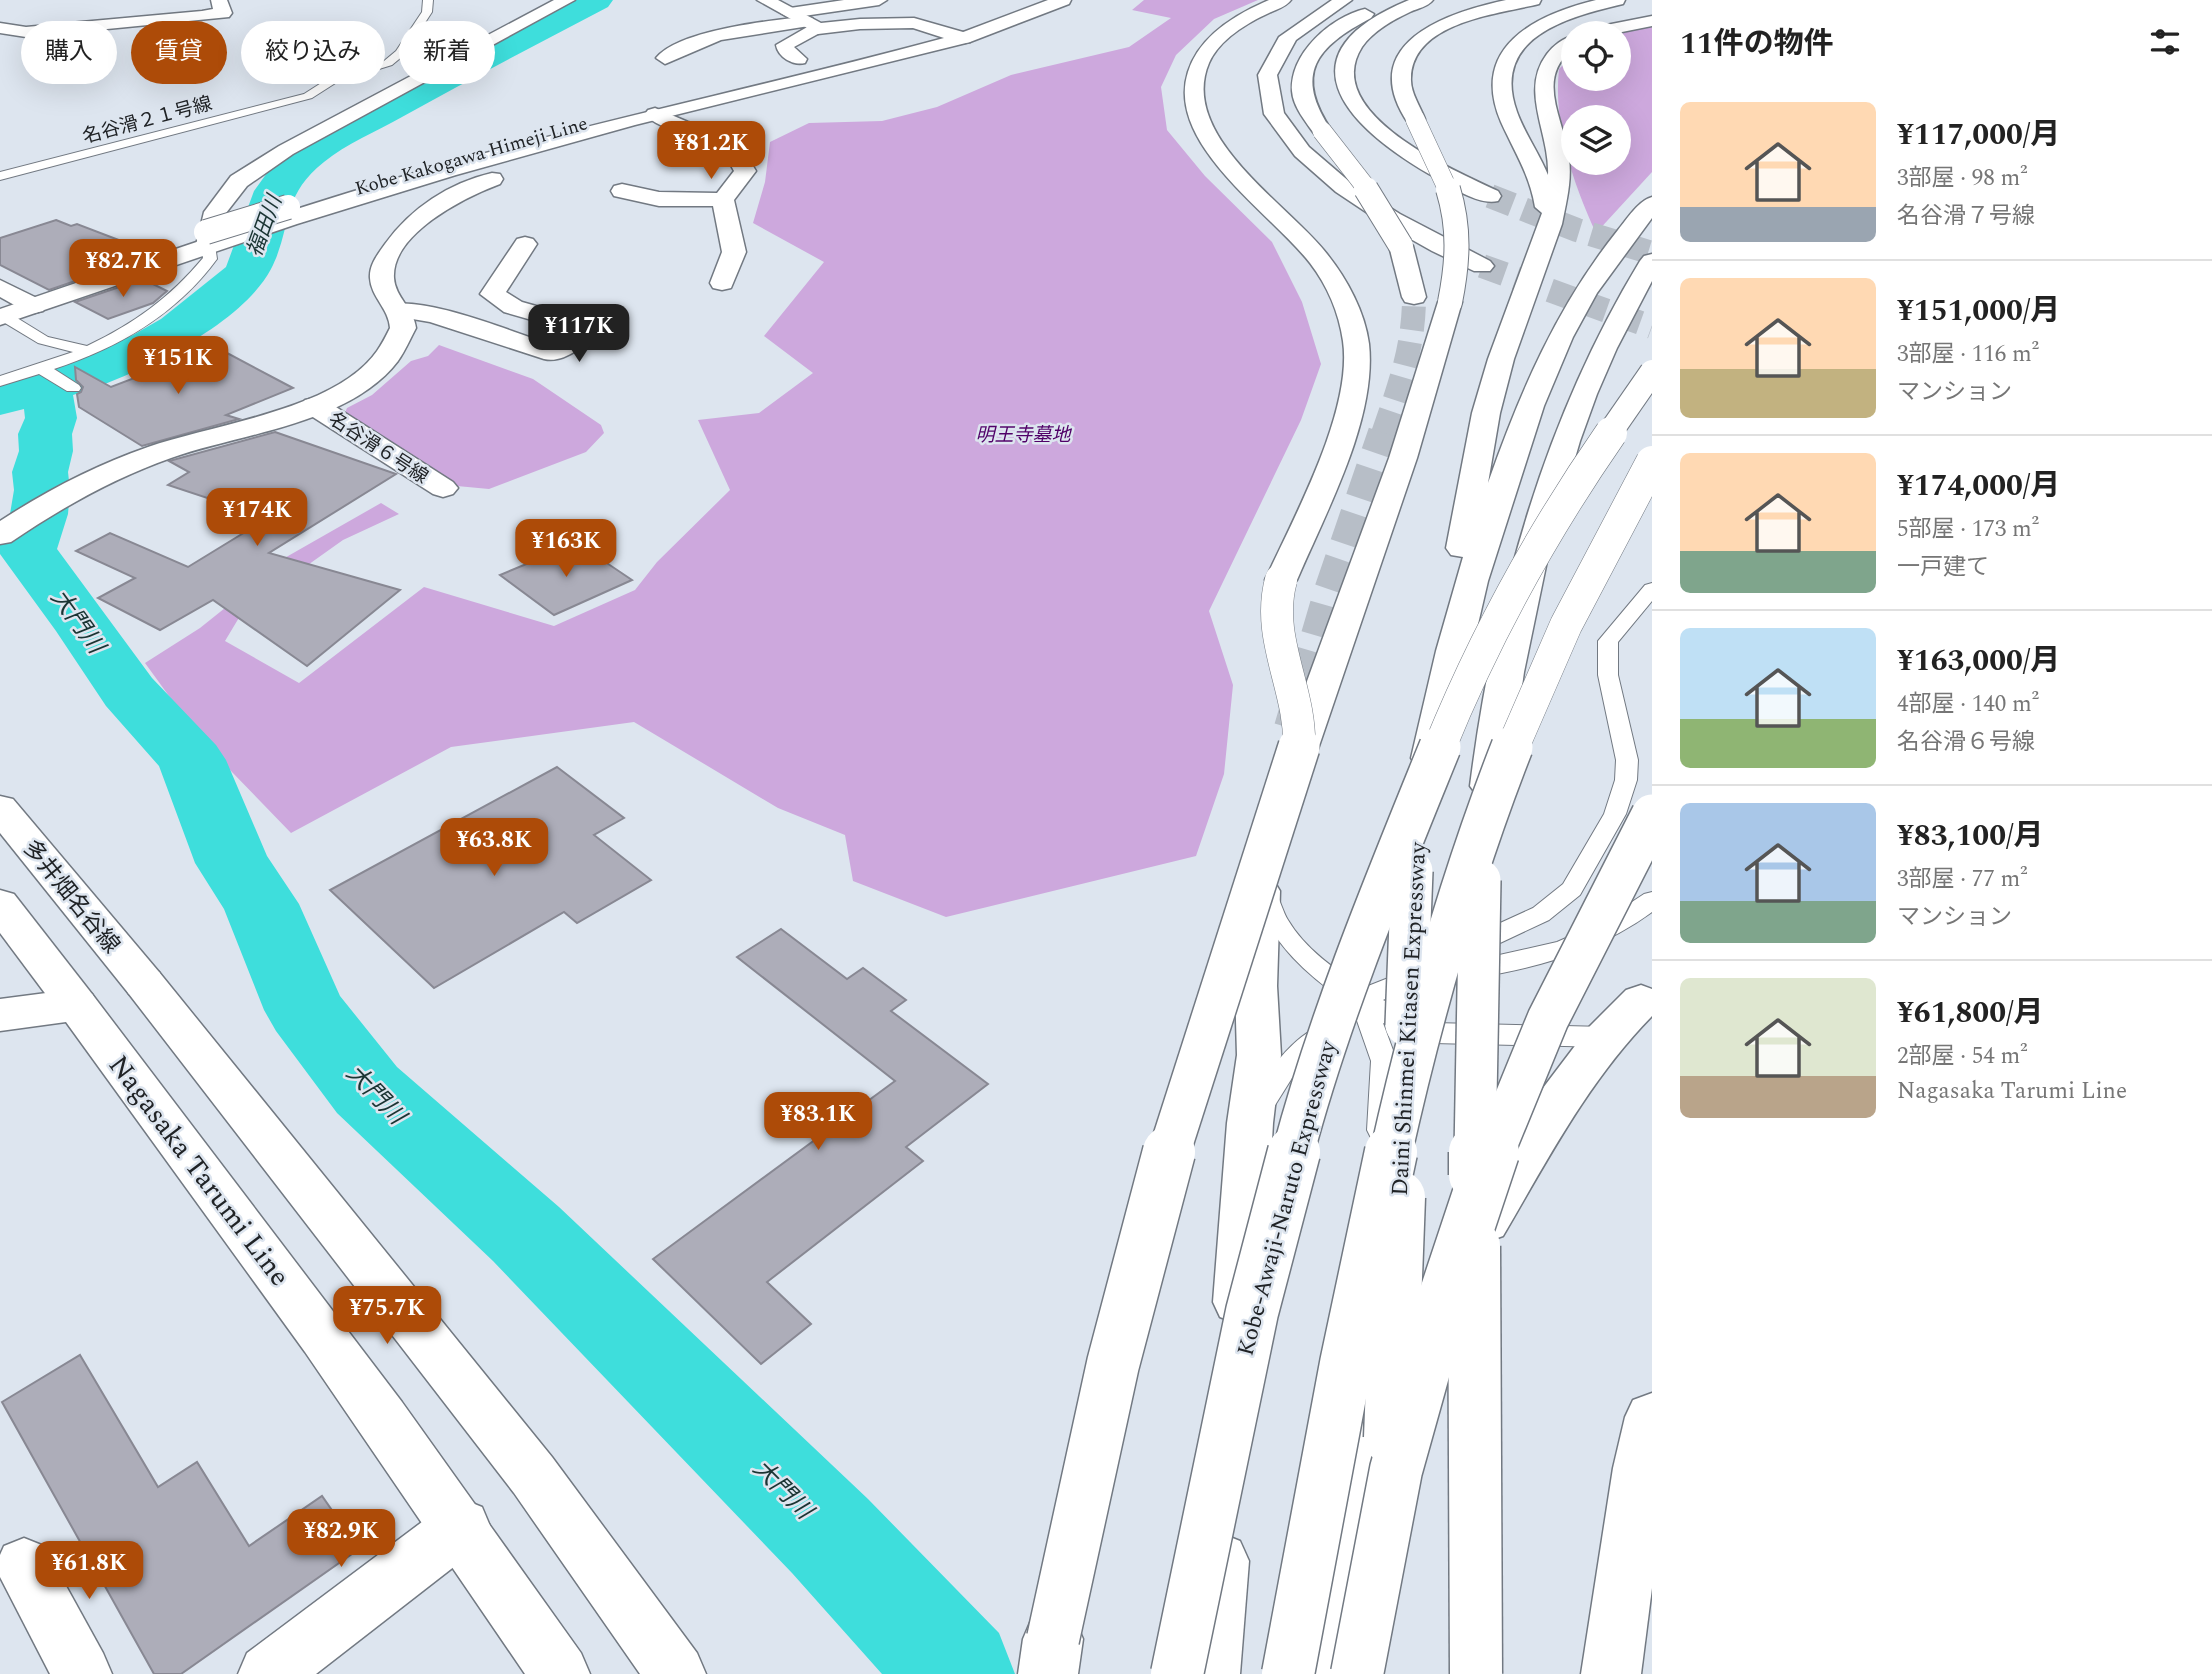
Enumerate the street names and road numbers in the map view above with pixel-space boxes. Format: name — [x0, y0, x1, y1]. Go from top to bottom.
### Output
street label: 名谷滑２１号線 — [79, 89, 215, 152]
street label: Kobe Kakogawa Himeji Line — [352, 109, 591, 204]
street label: 名谷滑６号線 — [322, 405, 434, 491]
street label: 多井畑名谷線 — [14, 832, 128, 962]
street label: Daini Shinmei Kitasen Expressway — [1383, 840, 1436, 1197]
street label: Kobe-Awaji-Naruto Expressway — [1228, 1036, 1347, 1360]
street label: Nagasaka Tarumi Line — [97, 1046, 300, 1296]

